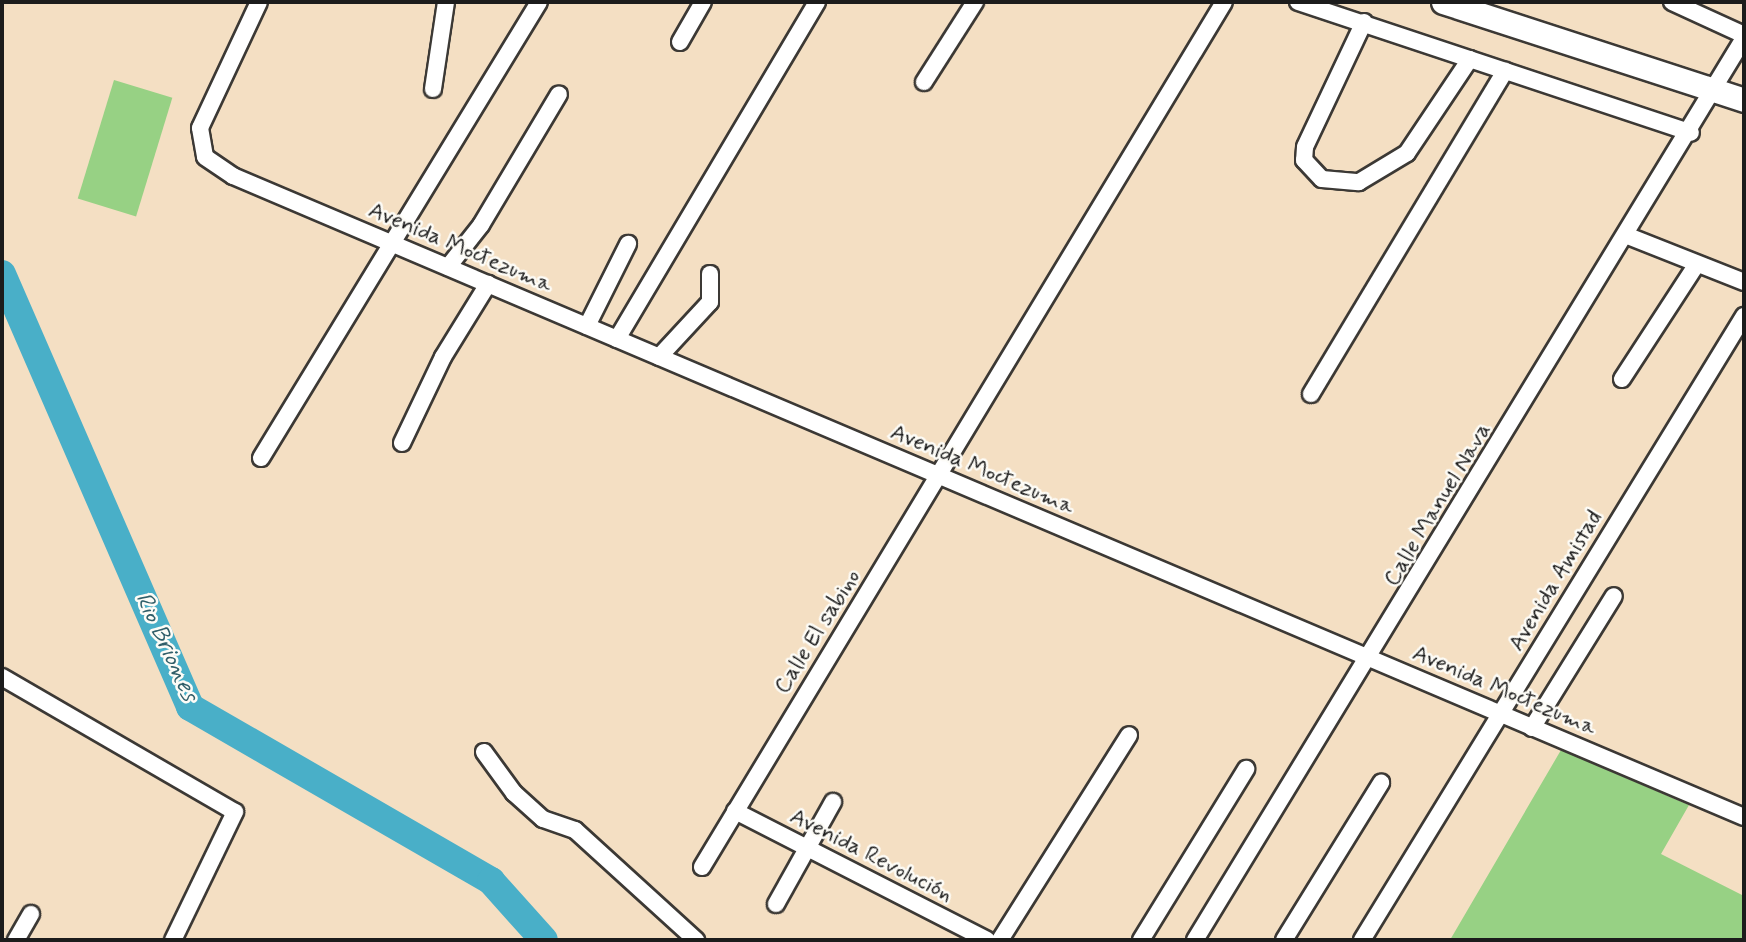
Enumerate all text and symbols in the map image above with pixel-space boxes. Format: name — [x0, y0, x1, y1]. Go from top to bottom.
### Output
street label: Avenida Moctezuma — [364, 197, 556, 299]
street label: Avenida Moctezuma — [886, 419, 1078, 521]
street label: Calle Manuel Nava — [1380, 421, 1496, 589]
street label: Avenida Amistad — [1503, 505, 1609, 657]
street label: Calle El sabino — [767, 562, 869, 702]
water label: Rio Briones — [128, 588, 204, 706]
street label: Avenida Moctezuma — [1408, 640, 1600, 742]
street label: Avenida Revolución — [784, 802, 958, 910]

